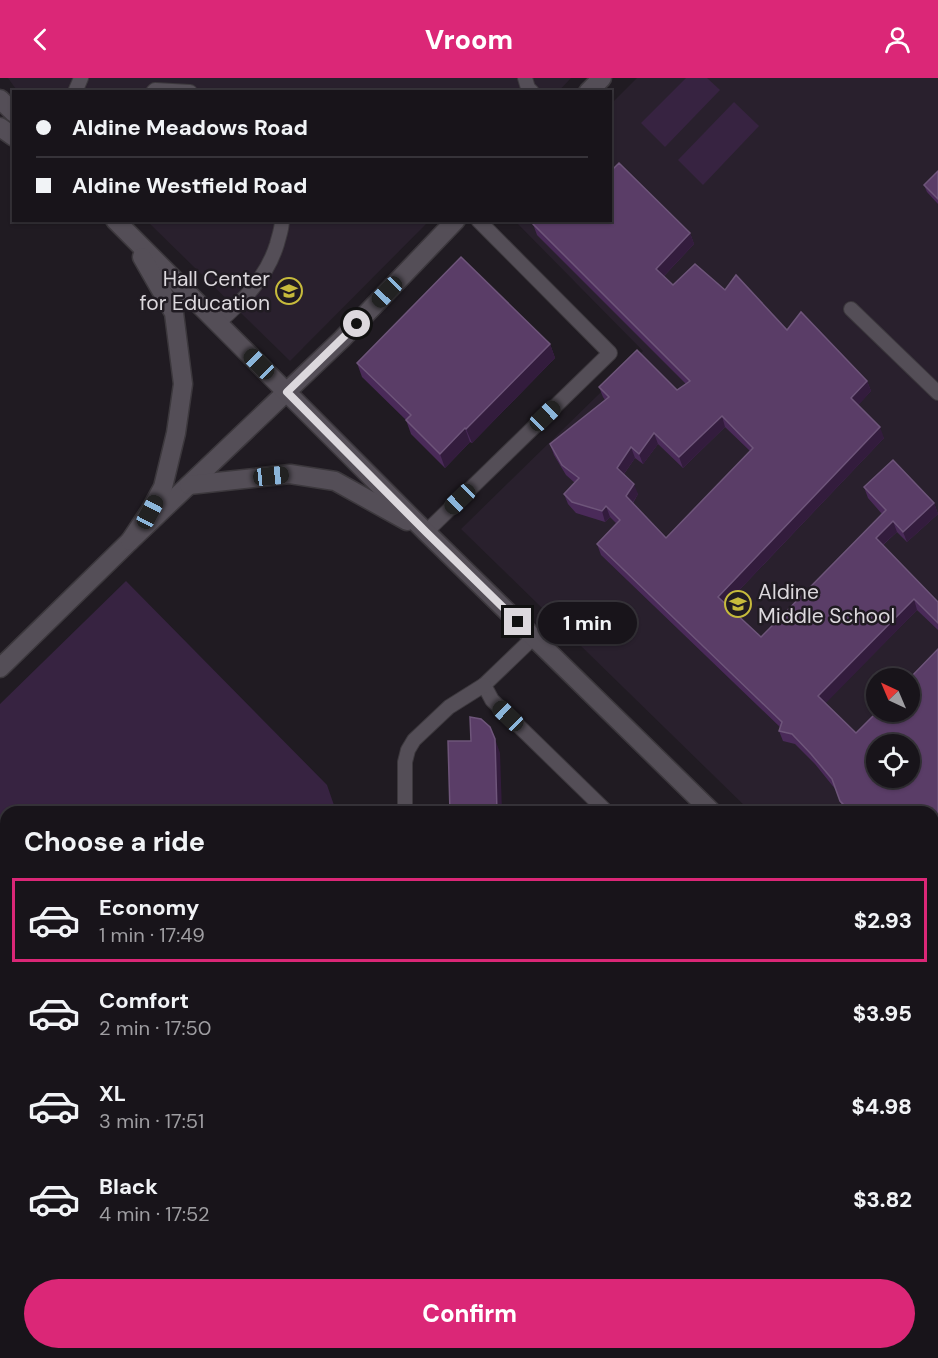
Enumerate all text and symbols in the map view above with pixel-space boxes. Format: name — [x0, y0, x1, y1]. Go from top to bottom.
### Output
text: Vroom — [425, 22, 513, 57]
icon: back — [24, 23, 57, 56]
icon: person — [881, 23, 914, 56]
text: Aldine Meadows Road — [72, 113, 308, 142]
text: Aldine Westfield Road — [72, 171, 307, 200]
place label: Hall Center for Education — [139, 265, 270, 317]
car — [368, 273, 406, 311]
school or university icon: Hall Center for Education — [274, 276, 304, 306]
route start — [343, 310, 370, 337]
car — [240, 345, 278, 383]
car — [526, 397, 564, 435]
car — [252, 465, 290, 487]
car — [441, 480, 479, 518]
car — [134, 492, 166, 532]
place label: Aldine Middle School — [758, 578, 895, 630]
school or university icon: Aldine Middle School — [723, 589, 753, 619]
callout: 1 min — [539, 601, 638, 643]
route end — [504, 608, 531, 635]
text: 1 min — [563, 610, 612, 636]
north arrow — [866, 668, 920, 722]
map controls — [866, 668, 920, 788]
car — [489, 697, 527, 735]
button: locate — [866, 734, 920, 788]
text: Choose a ride — [24, 824, 205, 859]
icon: car — [27, 893, 81, 947]
text: Economy — [99, 893, 199, 922]
text: $2.93 — [854, 906, 912, 935]
text: 1 min · 17:49 — [99, 922, 205, 948]
icon: car — [27, 986, 81, 1040]
text: Comfort — [99, 986, 189, 1015]
text: $3.95 — [853, 999, 912, 1028]
text: 2 min · 17:50 — [99, 1015, 211, 1041]
icon: car — [27, 1079, 81, 1133]
text: XL — [99, 1079, 126, 1108]
text: $4.98 — [851, 1092, 912, 1121]
text: 3 min · 17:51 — [99, 1108, 204, 1134]
icon: car — [27, 1172, 81, 1226]
text: Black — [99, 1172, 158, 1201]
text: $3.82 — [853, 1185, 912, 1214]
text: 4 min · 17:52 — [99, 1201, 210, 1227]
button: Confirm — [24, 1279, 915, 1348]

